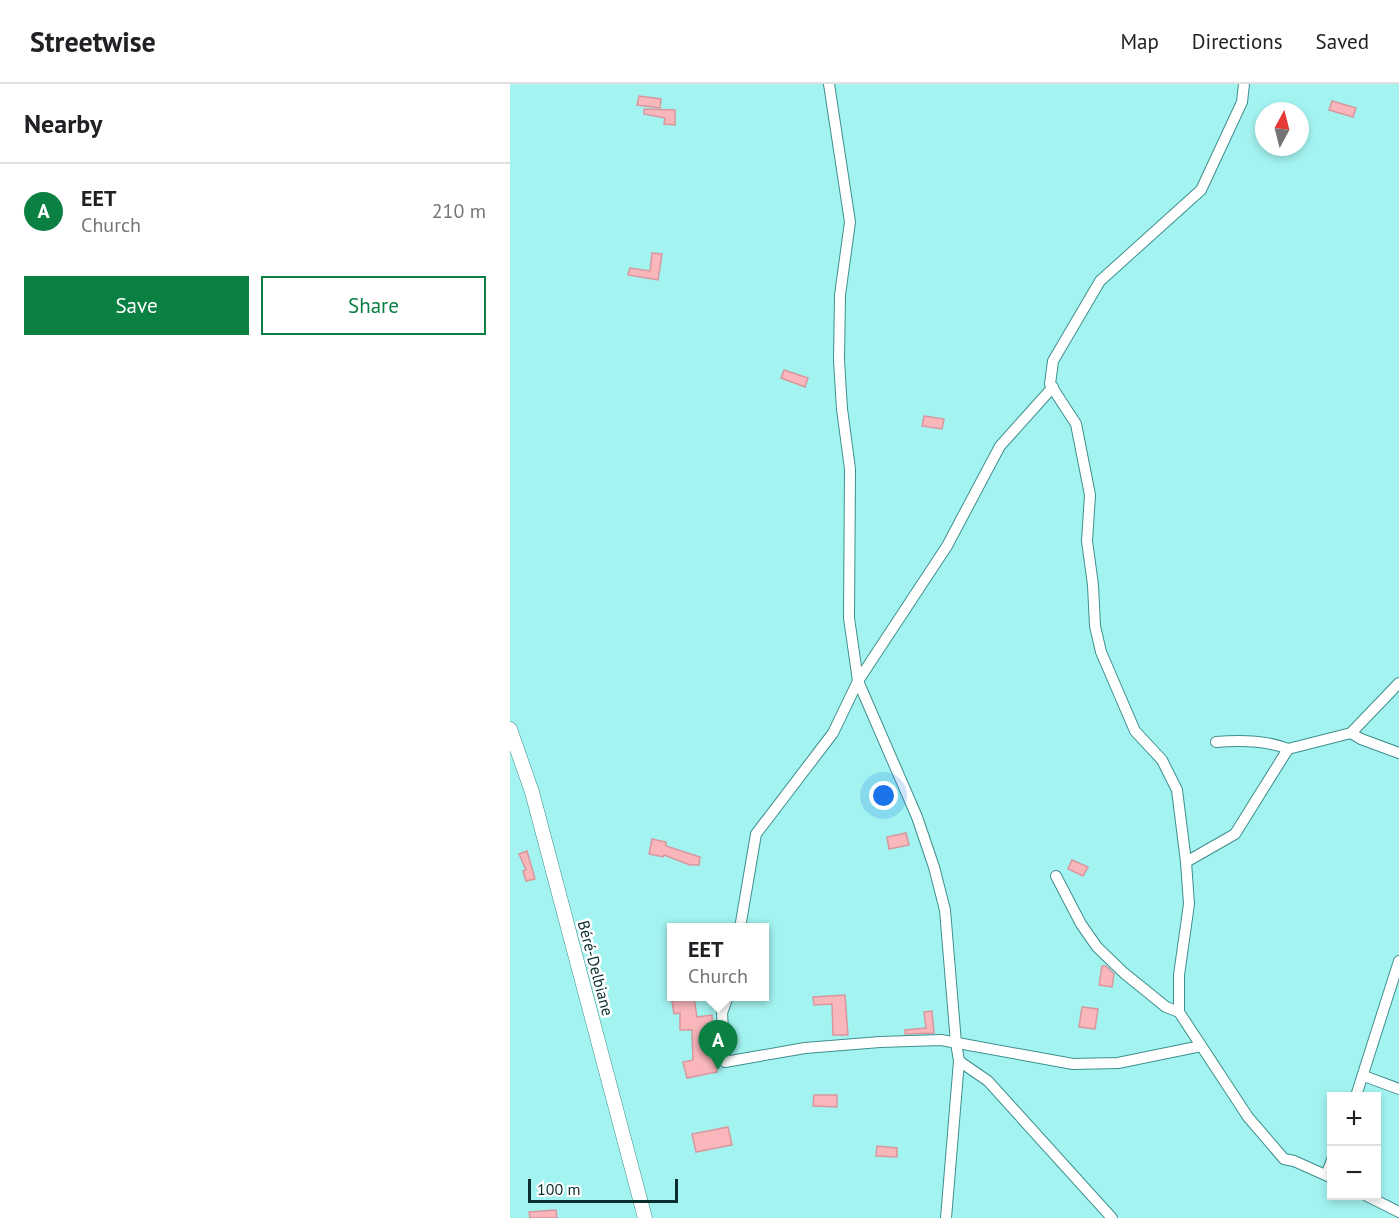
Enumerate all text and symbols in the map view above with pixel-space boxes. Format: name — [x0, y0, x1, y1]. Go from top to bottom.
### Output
text: Streetwise — [30, 23, 156, 60]
text: Map — [1120, 28, 1159, 55]
text: Directions — [1192, 28, 1283, 55]
text: Saved — [1316, 28, 1369, 55]
north arrow — [1255, 102, 1309, 156]
text: Nearby — [24, 107, 102, 140]
text: EET — [81, 184, 116, 212]
text: A — [37, 198, 50, 224]
text: 210 m — [432, 198, 486, 224]
text: Church — [81, 212, 141, 238]
button: Save — [24, 276, 249, 335]
button: Share — [261, 276, 486, 335]
your location — [869, 781, 898, 810]
street label: Béré-Delbiane — [574, 918, 618, 1018]
popup — [667, 923, 769, 1001]
text: EET — [688, 935, 724, 963]
text: Church — [688, 963, 748, 989]
pin: A — [698, 1020, 738, 1070]
map controls — [1327, 1092, 1381, 1200]
button: + — [1327, 1092, 1381, 1146]
button: − — [1327, 1146, 1381, 1200]
scale bar — [528, 1176, 678, 1204]
text: 100 m — [537, 1179, 580, 1199]

